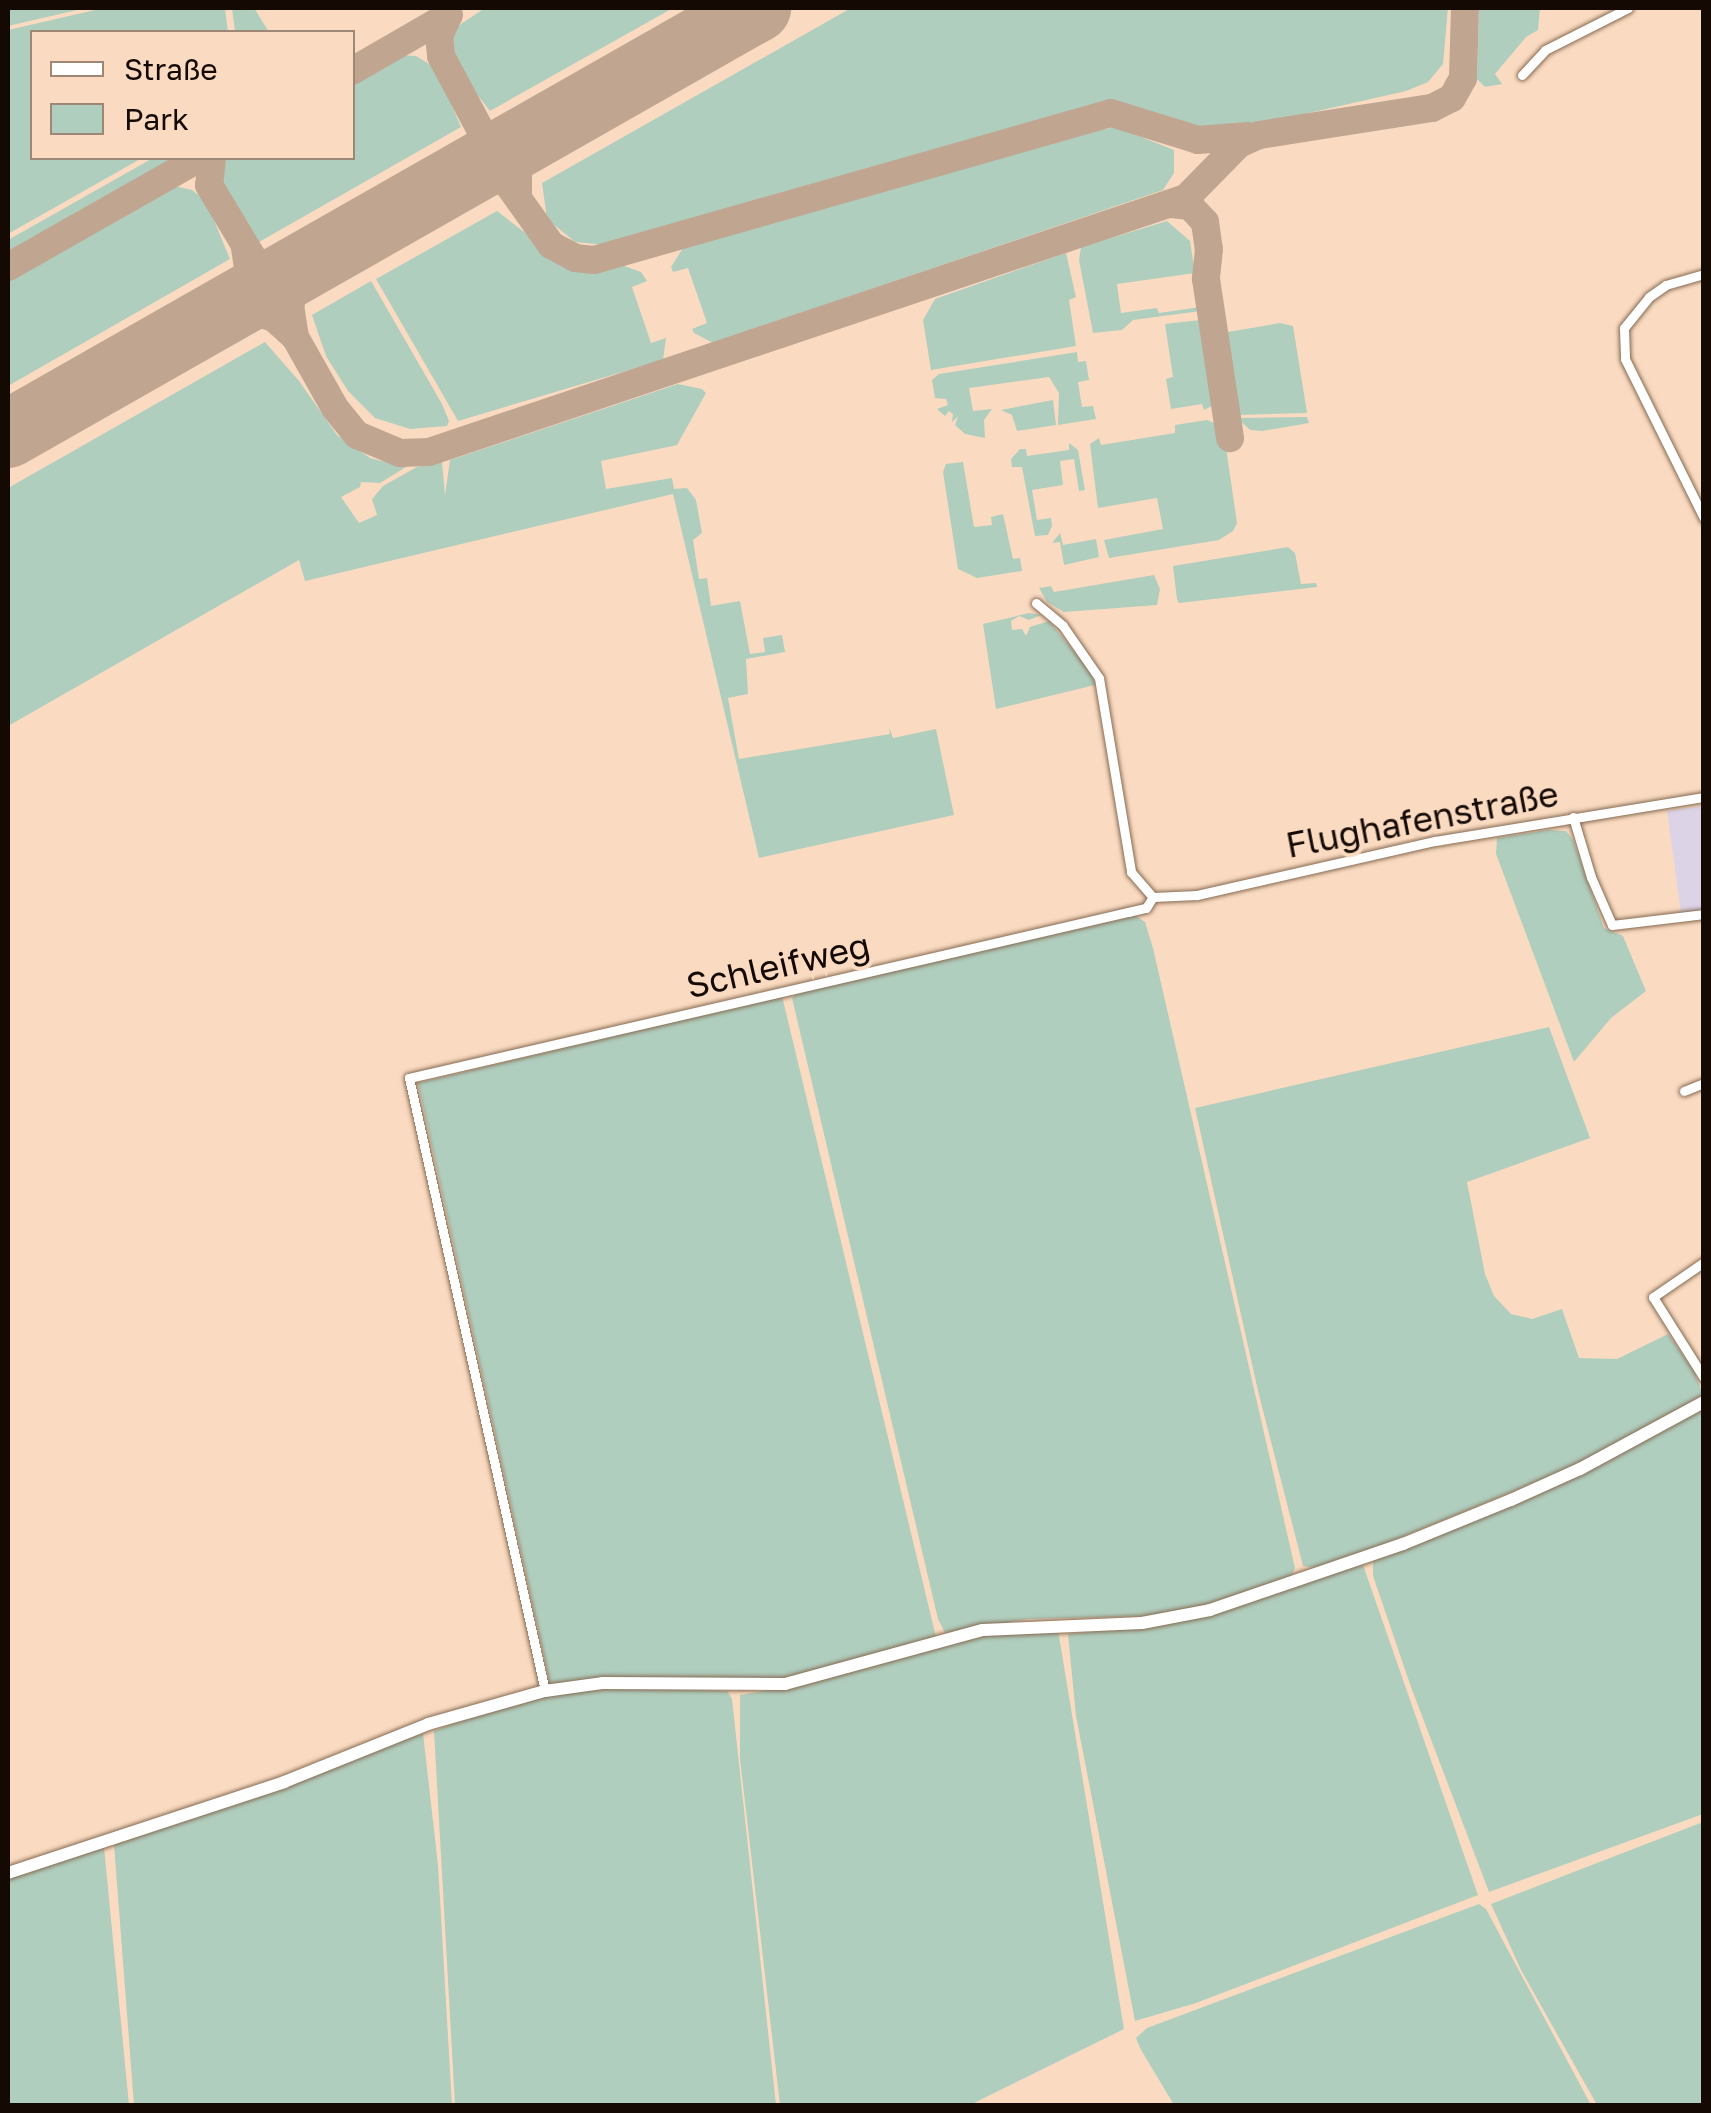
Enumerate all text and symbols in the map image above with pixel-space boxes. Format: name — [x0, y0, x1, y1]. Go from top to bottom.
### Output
legend — [30, 30, 355, 160]
text: Straße — [124, 51, 218, 87]
text: Park — [124, 101, 189, 137]
street label: Flughafenstraße — [1282, 772, 1562, 866]
street label: Schleifweg — [682, 924, 874, 1006]

